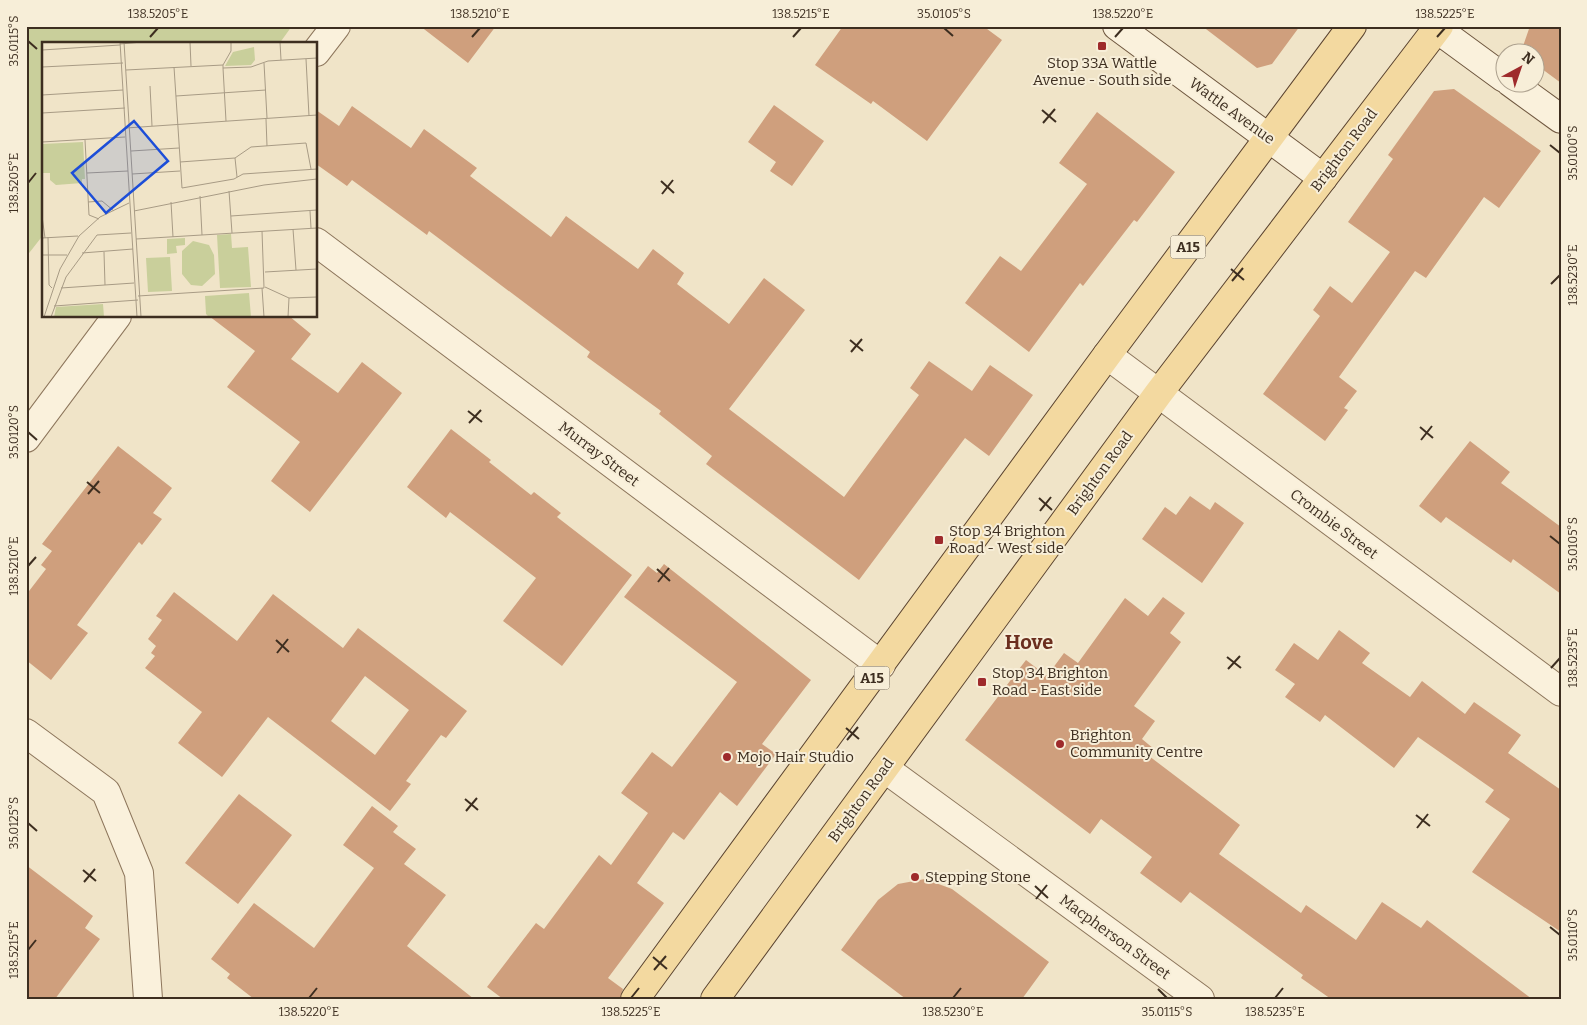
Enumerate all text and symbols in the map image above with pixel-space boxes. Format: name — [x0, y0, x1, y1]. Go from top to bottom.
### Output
text: 138.5205°E — [128, 7, 188, 21]
text: 138.5210°E — [451, 7, 509, 21]
text: 138.5215°E — [772, 7, 830, 21]
text: 35.0105°S — [917, 7, 971, 21]
text: 138.5220°E — [1093, 7, 1153, 21]
text: 138.5225°E — [1415, 7, 1475, 21]
text: 35.0115°S — [7, 16, 21, 66]
marker: Stop 33A Wattle Avenue - South side — [1096, 40, 1108, 52]
inset map — [42, 42, 318, 318]
north arrow — [1494, 42, 1544, 92]
text: N — [1518, 48, 1538, 69]
place label: Stop 33A Wattle Avenue - South side — [1033, 54, 1171, 89]
street label: Wattle Avenue — [1186, 74, 1278, 148]
street label: Brighton Road — [1307, 105, 1381, 195]
text: 35.0100°S — [1566, 125, 1580, 181]
text: 138.5205°E — [7, 153, 21, 213]
road number: A15 — [1170, 236, 1206, 258]
text: 138.5230°E — [1566, 245, 1580, 305]
text: 35.0120°S — [7, 405, 21, 459]
street label: Murray Street — [555, 418, 643, 491]
street label: Brighton Road — [1063, 427, 1137, 519]
street label: Crombie Street — [1287, 485, 1382, 563]
text: 35.0105°S — [1566, 517, 1580, 571]
place label: Stop 34 Brighton Road - West side — [949, 522, 1066, 557]
marker: Stop 34 Brighton Road - West side — [933, 534, 945, 546]
text: 138.5210°E — [7, 537, 21, 595]
text: 138.5235°E — [1566, 628, 1580, 688]
district label: Hove — [1005, 630, 1053, 654]
place label: Stop 34 Brighton Road - East side — [992, 664, 1109, 699]
road number: A15 — [854, 666, 890, 690]
marker: Stop 34 Brighton Road - East side — [976, 676, 988, 688]
place label: Brighton Community Centre — [1070, 726, 1203, 761]
marker: Brighton Community Centre — [1054, 738, 1066, 750]
place label: Mojo Hair Studio — [737, 748, 854, 766]
marker: Mojo Hair Studio — [721, 751, 733, 763]
street label: Brighton Road — [824, 754, 898, 846]
text: 35.0125°S — [7, 797, 21, 849]
place label: Stepping Stone — [925, 868, 1031, 886]
marker: Stepping Stone — [909, 871, 921, 883]
street label: Macpherson Street — [1056, 891, 1174, 984]
text: 35.0110°S — [1566, 909, 1580, 961]
text: 138.5215°E — [7, 921, 21, 979]
text: 138.5220°E — [279, 1005, 339, 1019]
text: 138.5225°E — [601, 1005, 661, 1019]
text: 138.5230°E — [923, 1005, 983, 1019]
text: 35.0115°S — [1142, 1005, 1192, 1019]
text: 138.5235°E — [1245, 1005, 1305, 1019]

